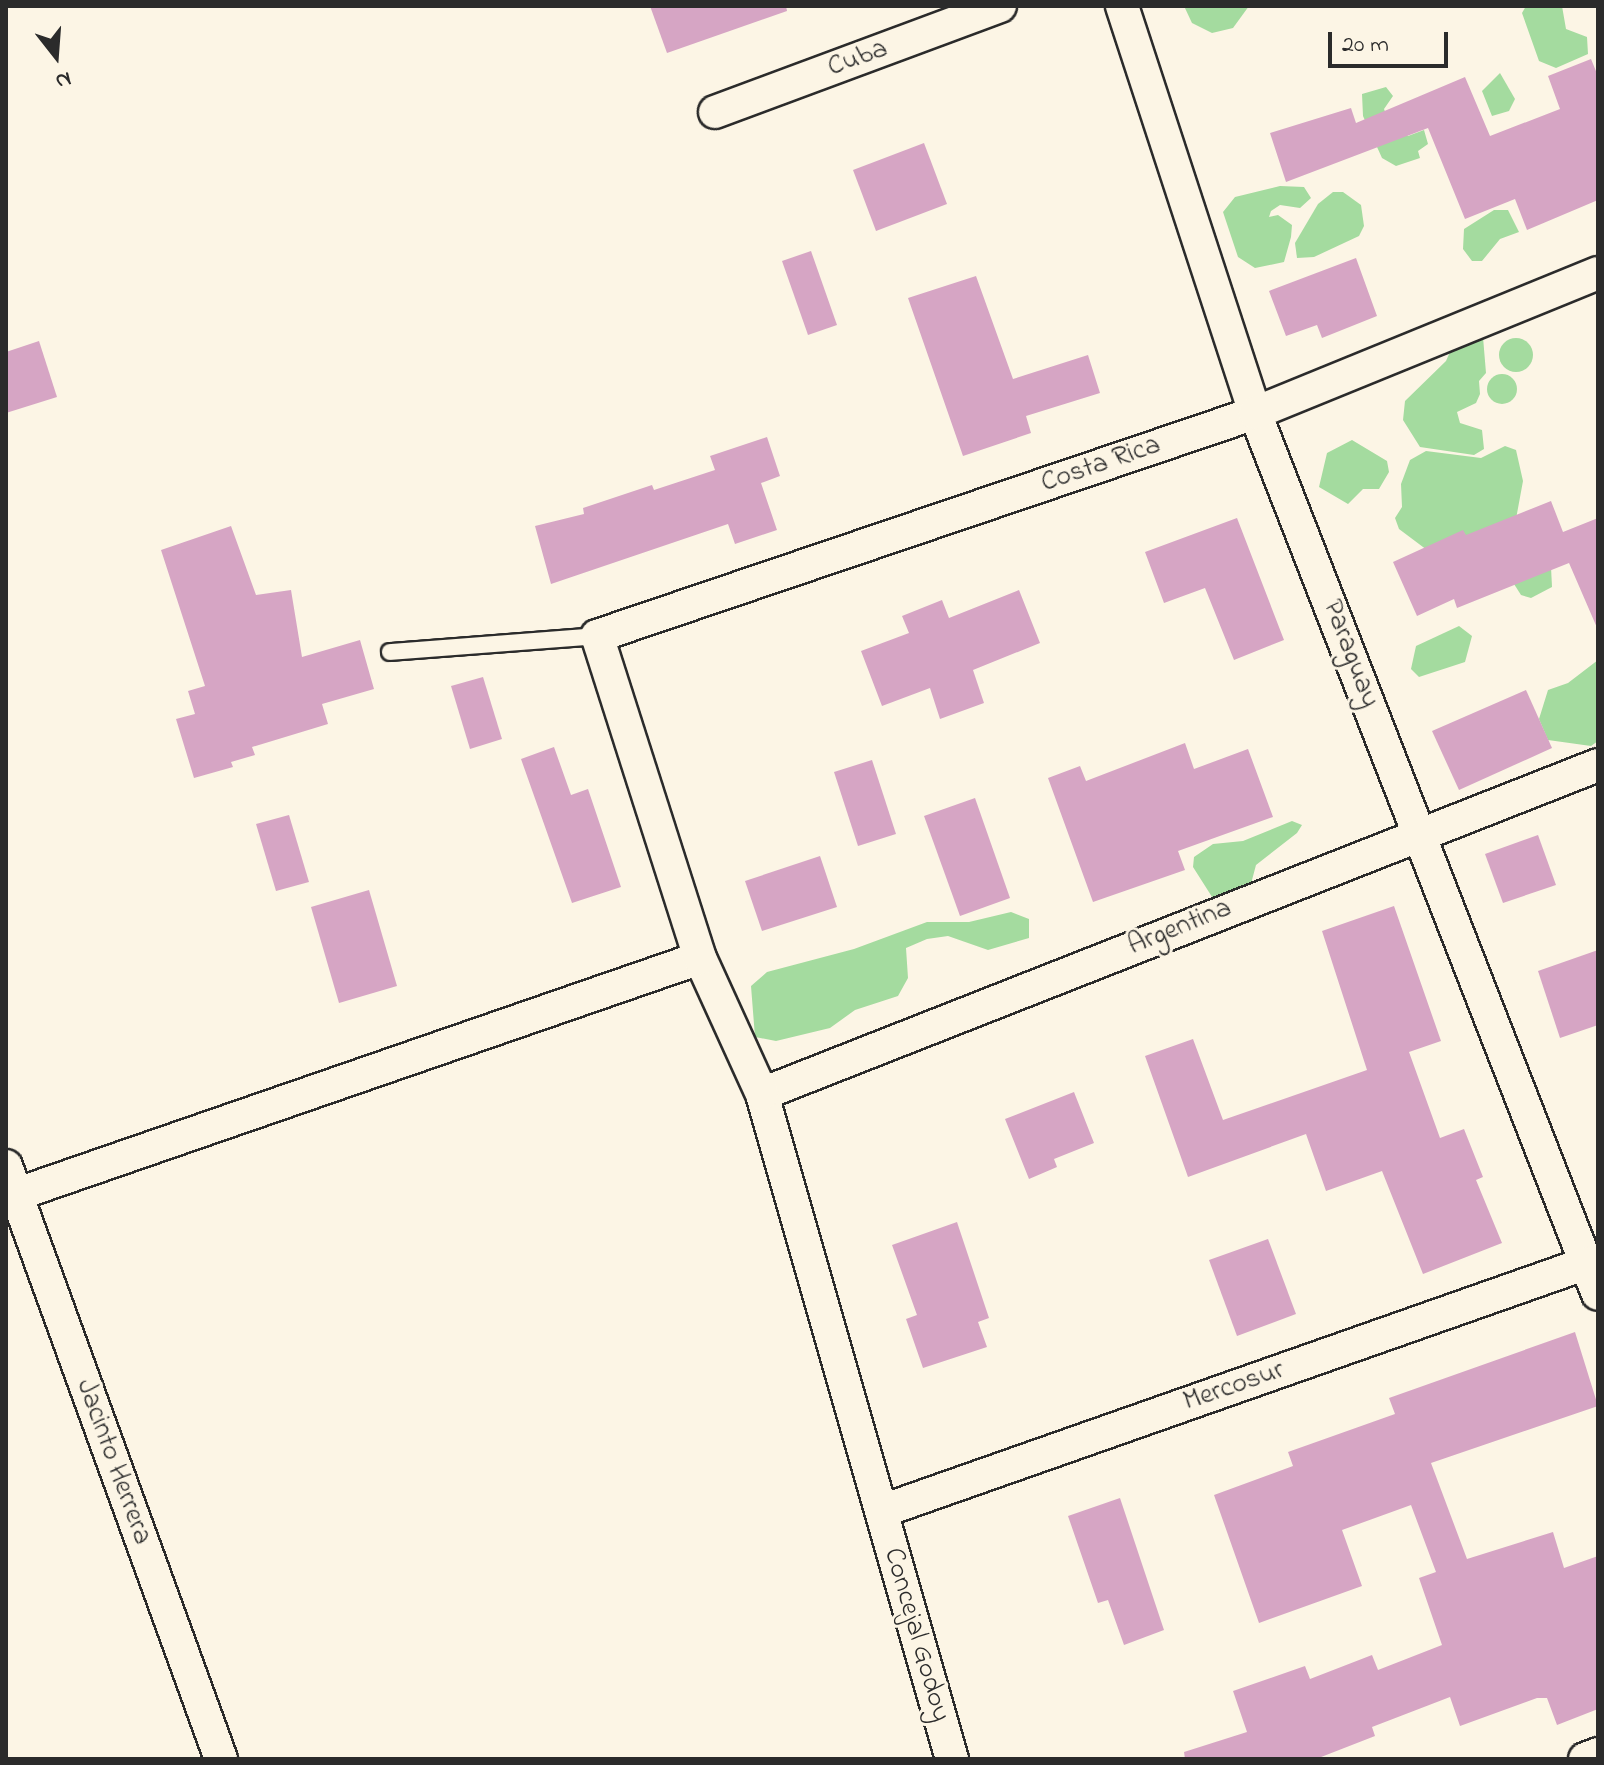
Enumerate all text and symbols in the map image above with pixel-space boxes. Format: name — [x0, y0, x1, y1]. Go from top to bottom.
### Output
north arrow — [16, 16, 96, 96]
scale bar — [1332, 16, 1452, 66]
text: 20 m — [1342, 28, 1389, 63]
street label: Cuba — [823, 33, 893, 85]
text: N — [51, 61, 75, 96]
street label: Costa Rica — [1037, 429, 1165, 501]
street label: Paraguay — [1314, 595, 1386, 713]
street label: Argentina — [1124, 892, 1236, 964]
street label: Mercosur — [1179, 1354, 1289, 1420]
street label: Jacinto Herrera — [68, 1375, 158, 1549]
street label: Concejal Godoy — [875, 1544, 957, 1726]

